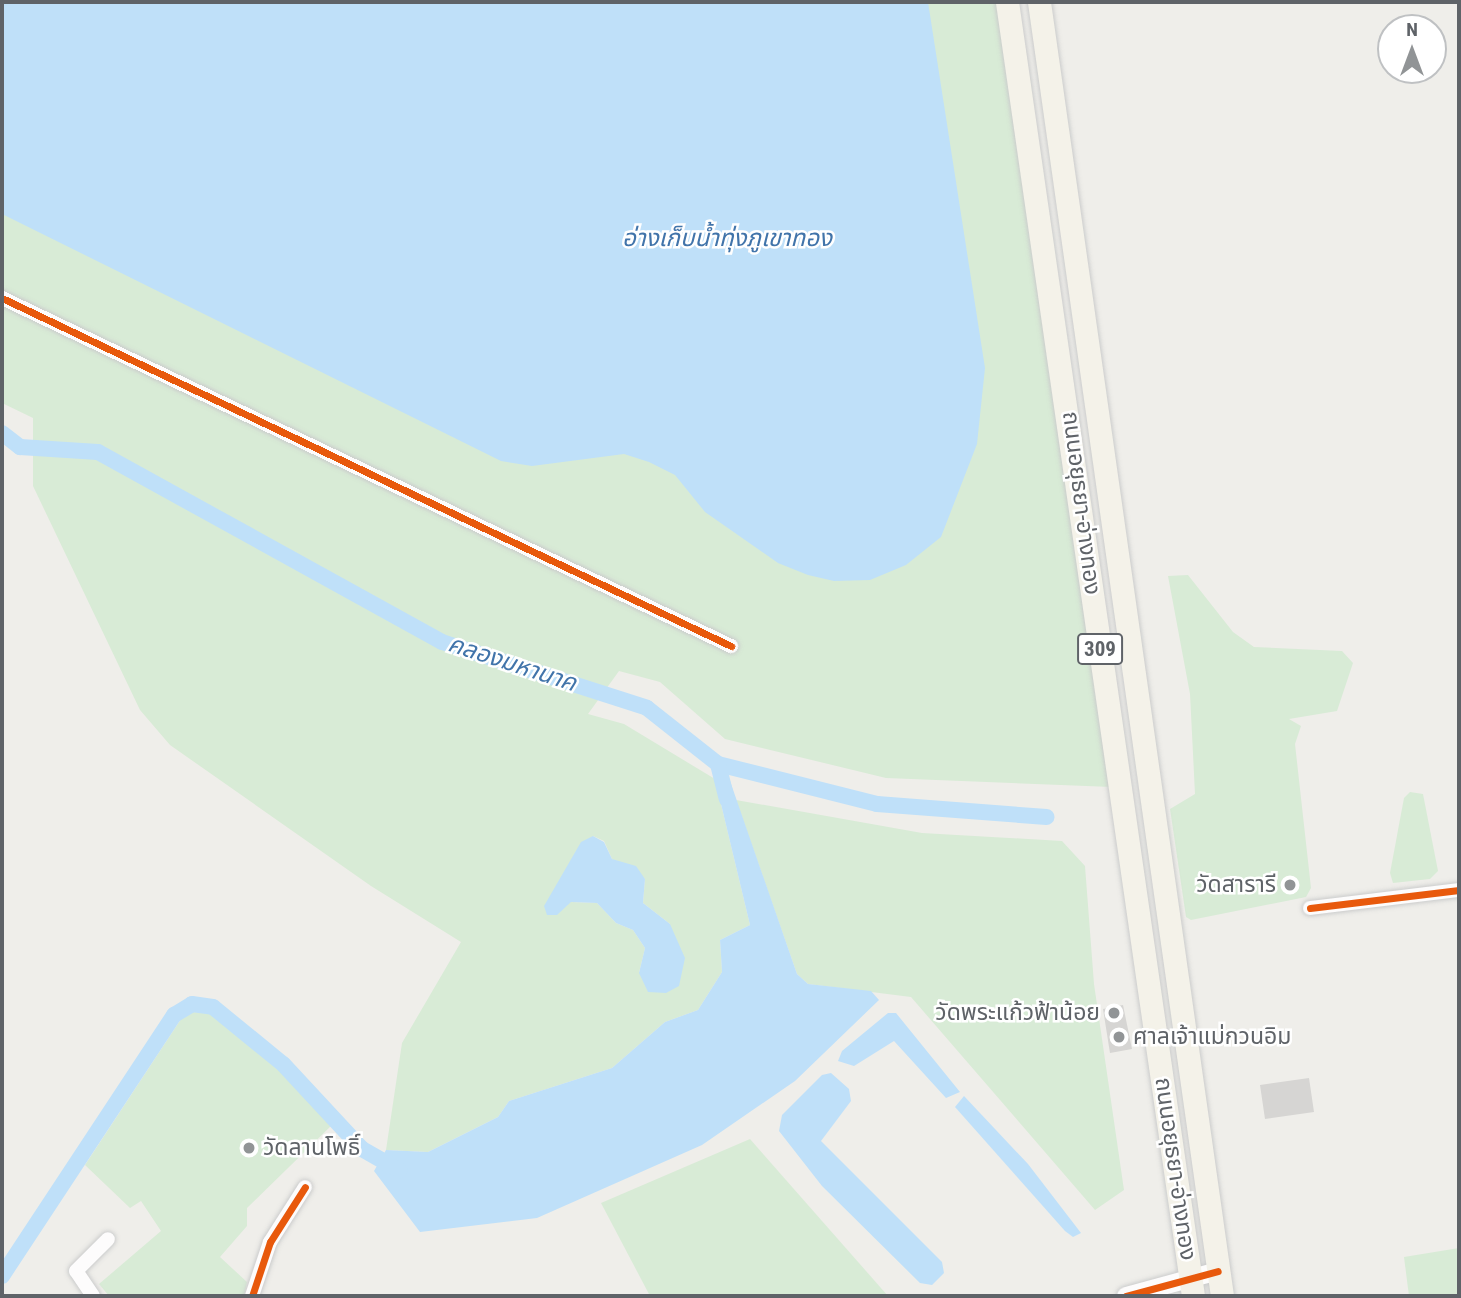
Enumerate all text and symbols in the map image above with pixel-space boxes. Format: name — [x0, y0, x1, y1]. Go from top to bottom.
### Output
north arrow — [1377, 14, 1447, 84]
text: N — [1406, 18, 1418, 41]
water label: อ่างเก็บน้ำทุ่งภูเขาทอง — [622, 225, 832, 253]
street label: ถนนอยุธยา-อ่างทอง — [1056, 410, 1106, 596]
water label: คลองมหานาค — [444, 630, 580, 698]
road number: 309 — [1076, 632, 1124, 666]
place label: วัดสารารี — [1196, 871, 1276, 899]
marker: วัดสารารี — [1282, 877, 1298, 893]
place label: วัดพระแก้วฟ้าน้อย — [935, 999, 1100, 1027]
marker: วัดพระแก้วฟ้าน้อย — [1106, 1005, 1122, 1021]
place label: ศาลเจ้าแม่กวนอิม — [1133, 1023, 1291, 1051]
marker: ศาลเจ้าแม่กวนอิม — [1111, 1029, 1127, 1045]
street label: ถนนอยุธยา-อ่างทอง — [1148, 1076, 1202, 1262]
place label: วัดลานโพธิ์ — [263, 1134, 360, 1162]
marker: วัดลานโพธิ์ — [241, 1140, 257, 1156]

